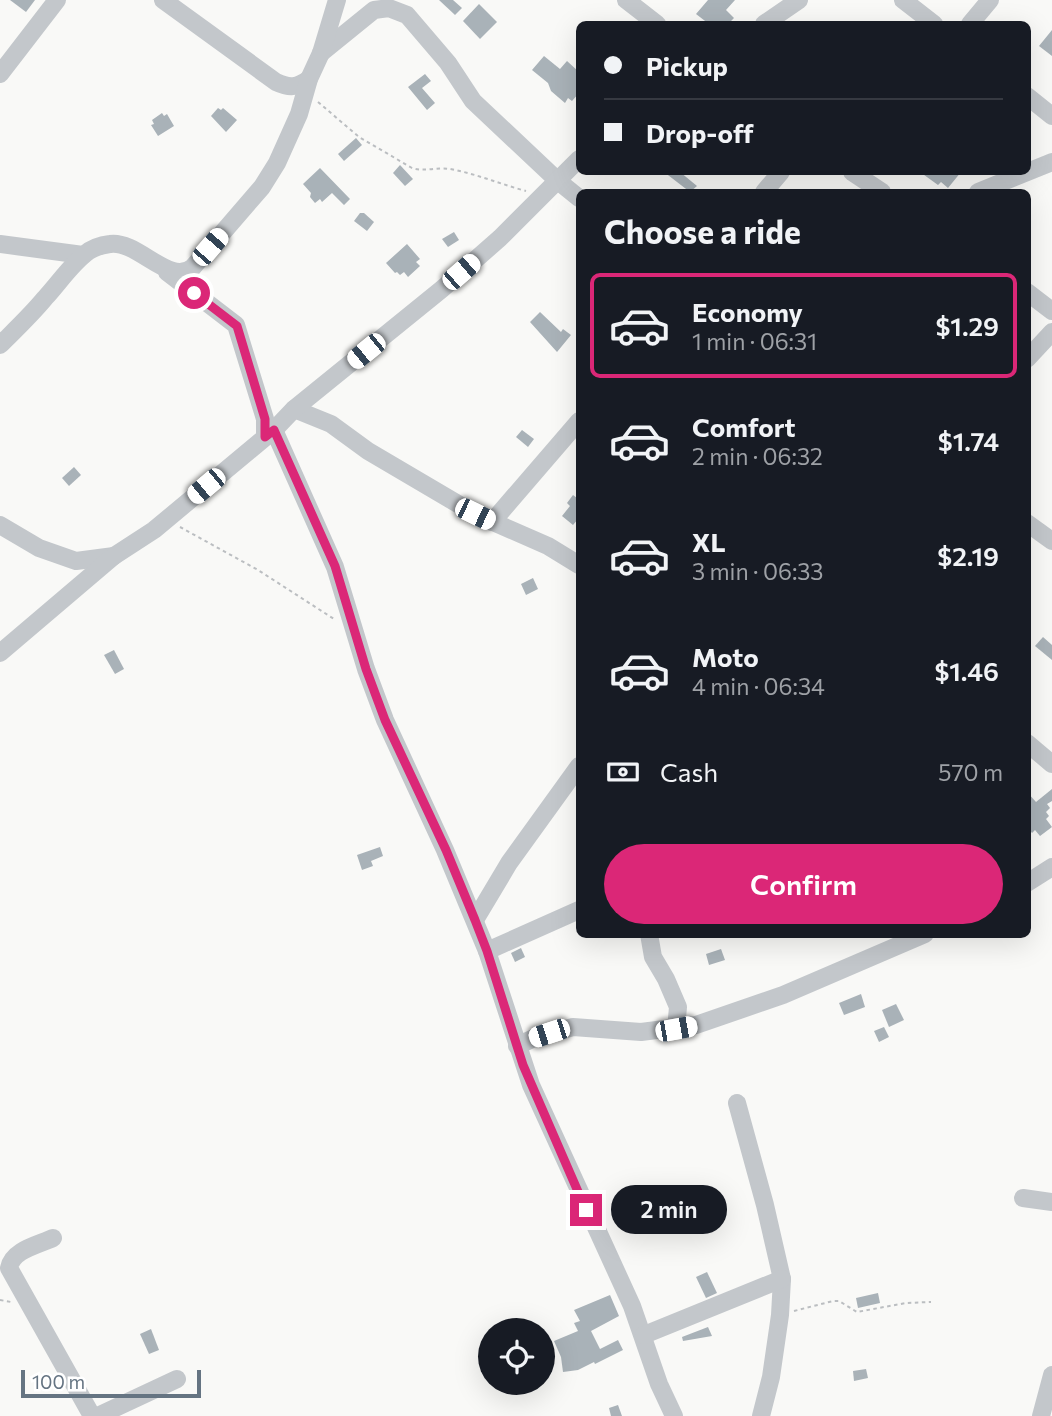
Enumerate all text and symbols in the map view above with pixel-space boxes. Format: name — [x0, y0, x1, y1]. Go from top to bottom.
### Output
text: Pickup — [646, 50, 728, 81]
text: Drop-off — [646, 117, 753, 148]
text: Choose a ride — [604, 211, 801, 251]
car — [189, 224, 232, 270]
car — [439, 250, 484, 294]
route start — [178, 277, 210, 309]
icon: car — [608, 294, 671, 357]
text: Economy — [692, 296, 803, 327]
text: $1.29 — [936, 310, 999, 341]
text: 1 min · 06:31 — [692, 327, 817, 355]
car — [344, 330, 389, 372]
icon: car — [608, 409, 671, 472]
text: Comfort — [692, 411, 795, 442]
text: $1.74 — [938, 425, 999, 456]
text: 2 min · 06:32 — [692, 442, 823, 470]
car — [184, 464, 229, 508]
car — [452, 495, 499, 533]
icon: car — [608, 524, 671, 587]
text: XL — [692, 526, 726, 557]
text: $2.19 — [937, 540, 999, 571]
text: 3 min · 06:33 — [692, 557, 824, 585]
icon: car — [608, 639, 671, 702]
text: Moto — [692, 641, 759, 672]
text: $1.46 — [934, 655, 999, 686]
text: 4 min · 06:34 — [692, 672, 825, 700]
icon: cash — [604, 753, 642, 791]
text: Cash — [660, 756, 718, 787]
text: 570 m — [938, 758, 1003, 786]
button: Confirm — [604, 844, 1003, 924]
car — [654, 1015, 699, 1043]
car — [526, 1017, 573, 1049]
callout: 2 min — [610, 1186, 726, 1234]
route end — [570, 1194, 602, 1226]
text: 2 min — [641, 1195, 697, 1223]
map controls — [478, 1318, 555, 1395]
button: locate — [478, 1318, 555, 1395]
scale bar — [21, 1367, 201, 1399]
text: 100 m — [32, 1370, 85, 1393]

